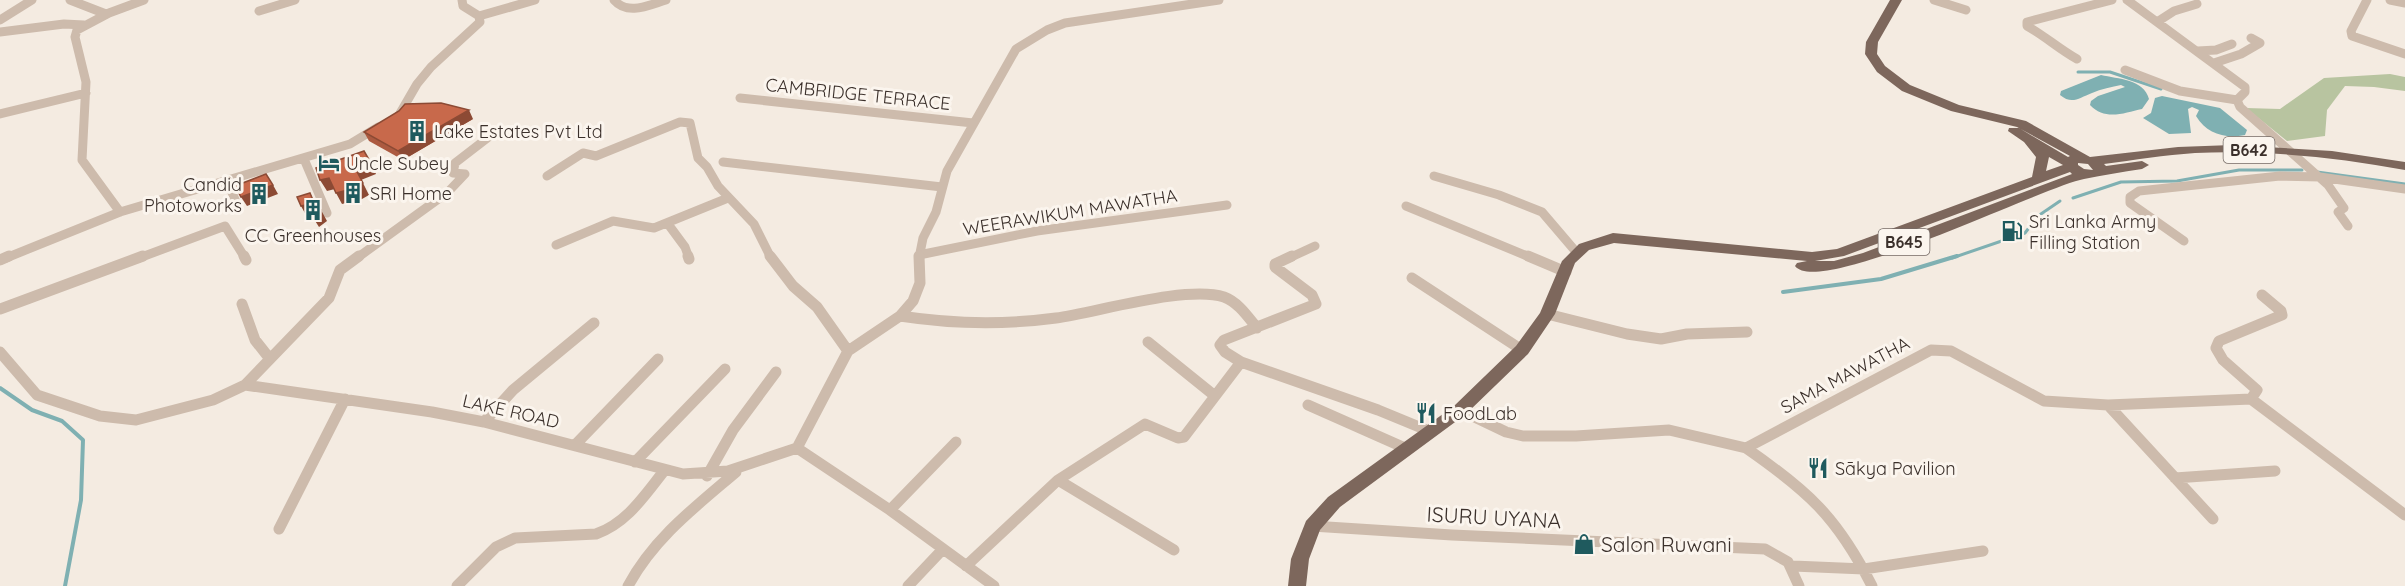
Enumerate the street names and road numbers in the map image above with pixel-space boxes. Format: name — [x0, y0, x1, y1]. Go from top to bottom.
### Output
street label: CAMBRIDGE TERRACE — [764, 73, 952, 115]
road number: B642 — [2224, 137, 2274, 163]
street label: WEERAWIKUM MAWATHA — [961, 184, 1179, 240]
road number: B645 — [1878, 229, 1930, 255]
street label: SAMA MAWATHA — [1777, 331, 1914, 419]
street label: LAKE ROAD — [460, 389, 562, 433]
street label: ISURU UYANA — [1426, 500, 1562, 534]

